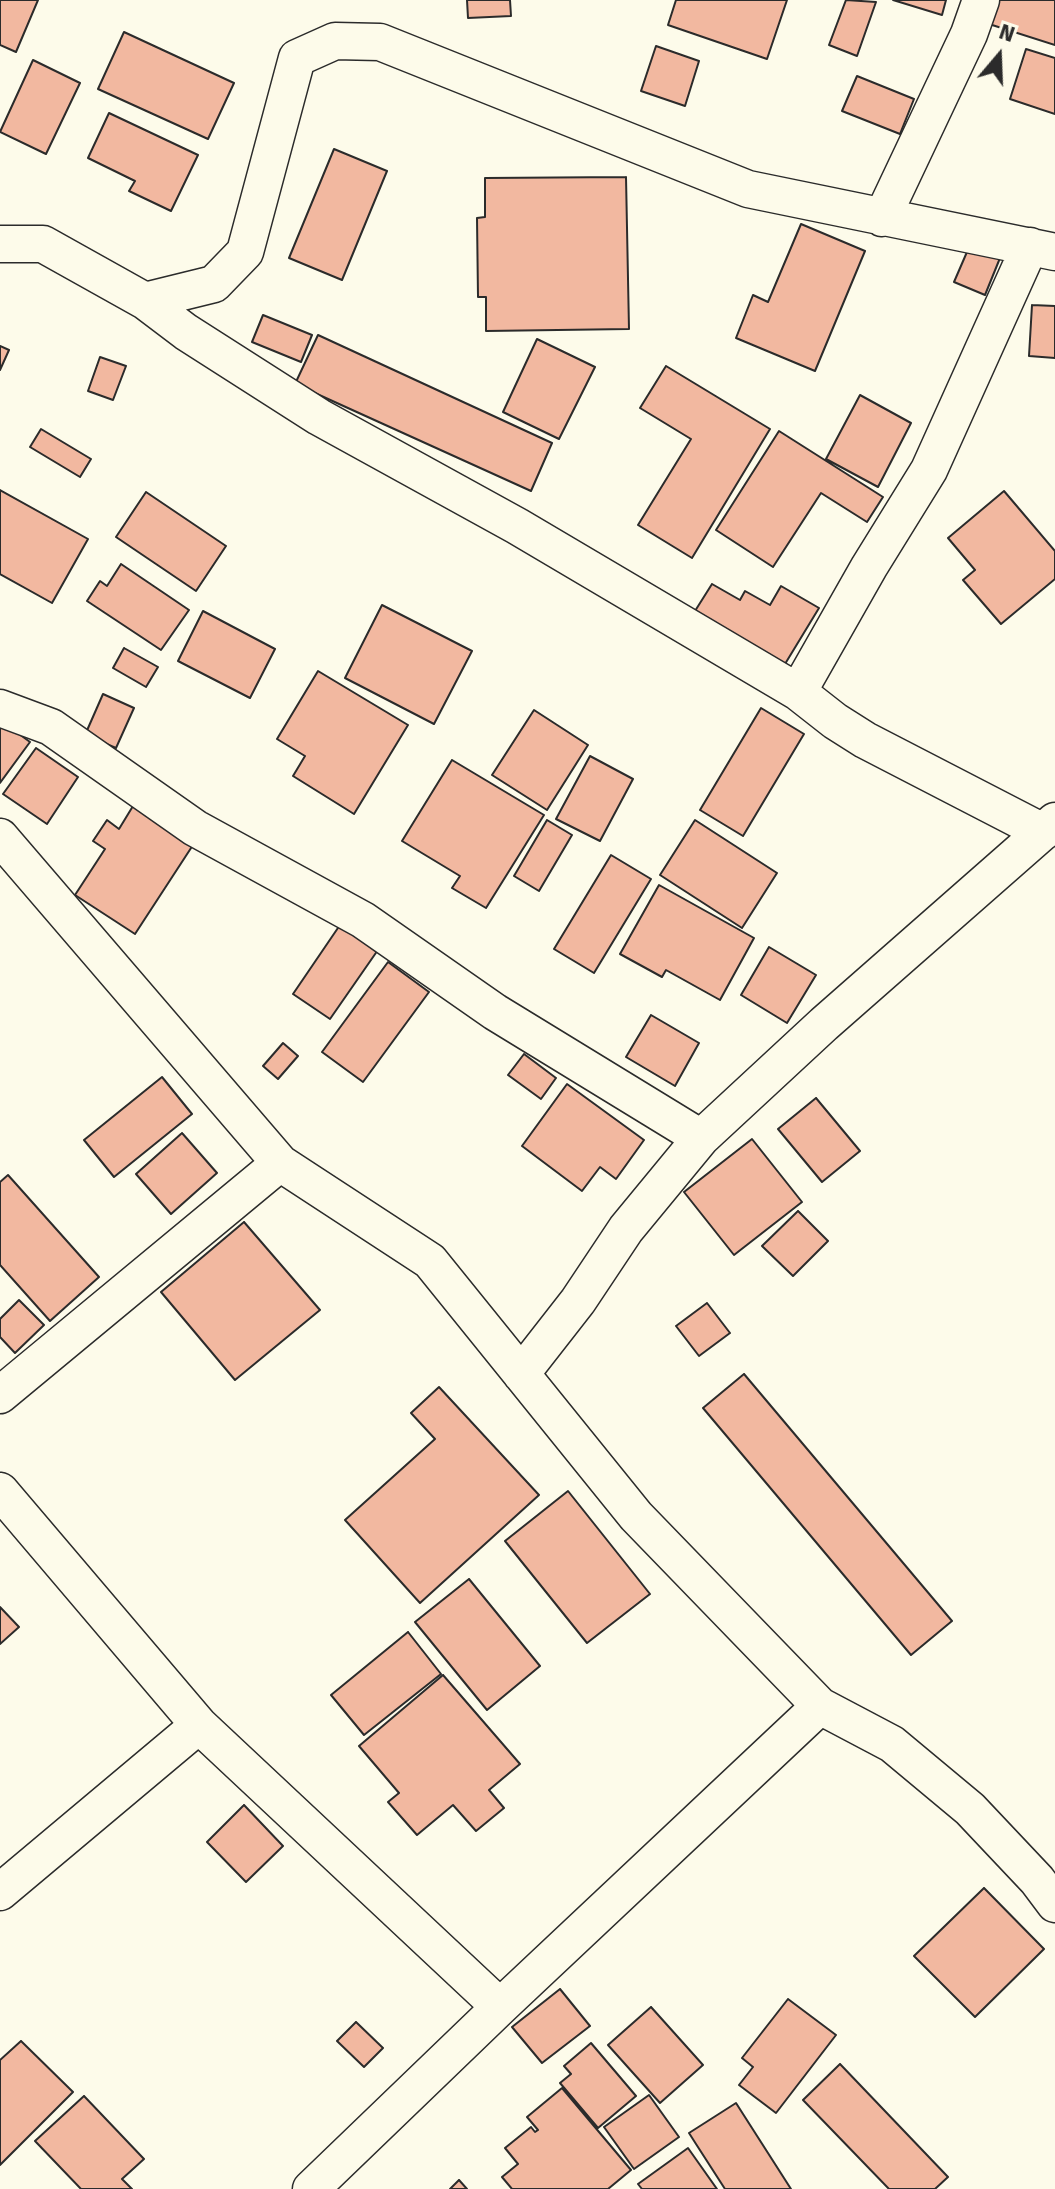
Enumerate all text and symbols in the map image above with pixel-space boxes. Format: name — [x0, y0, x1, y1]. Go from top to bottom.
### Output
north arrow — [959, 16, 1039, 96]
text: N — [996, 18, 1018, 48]

